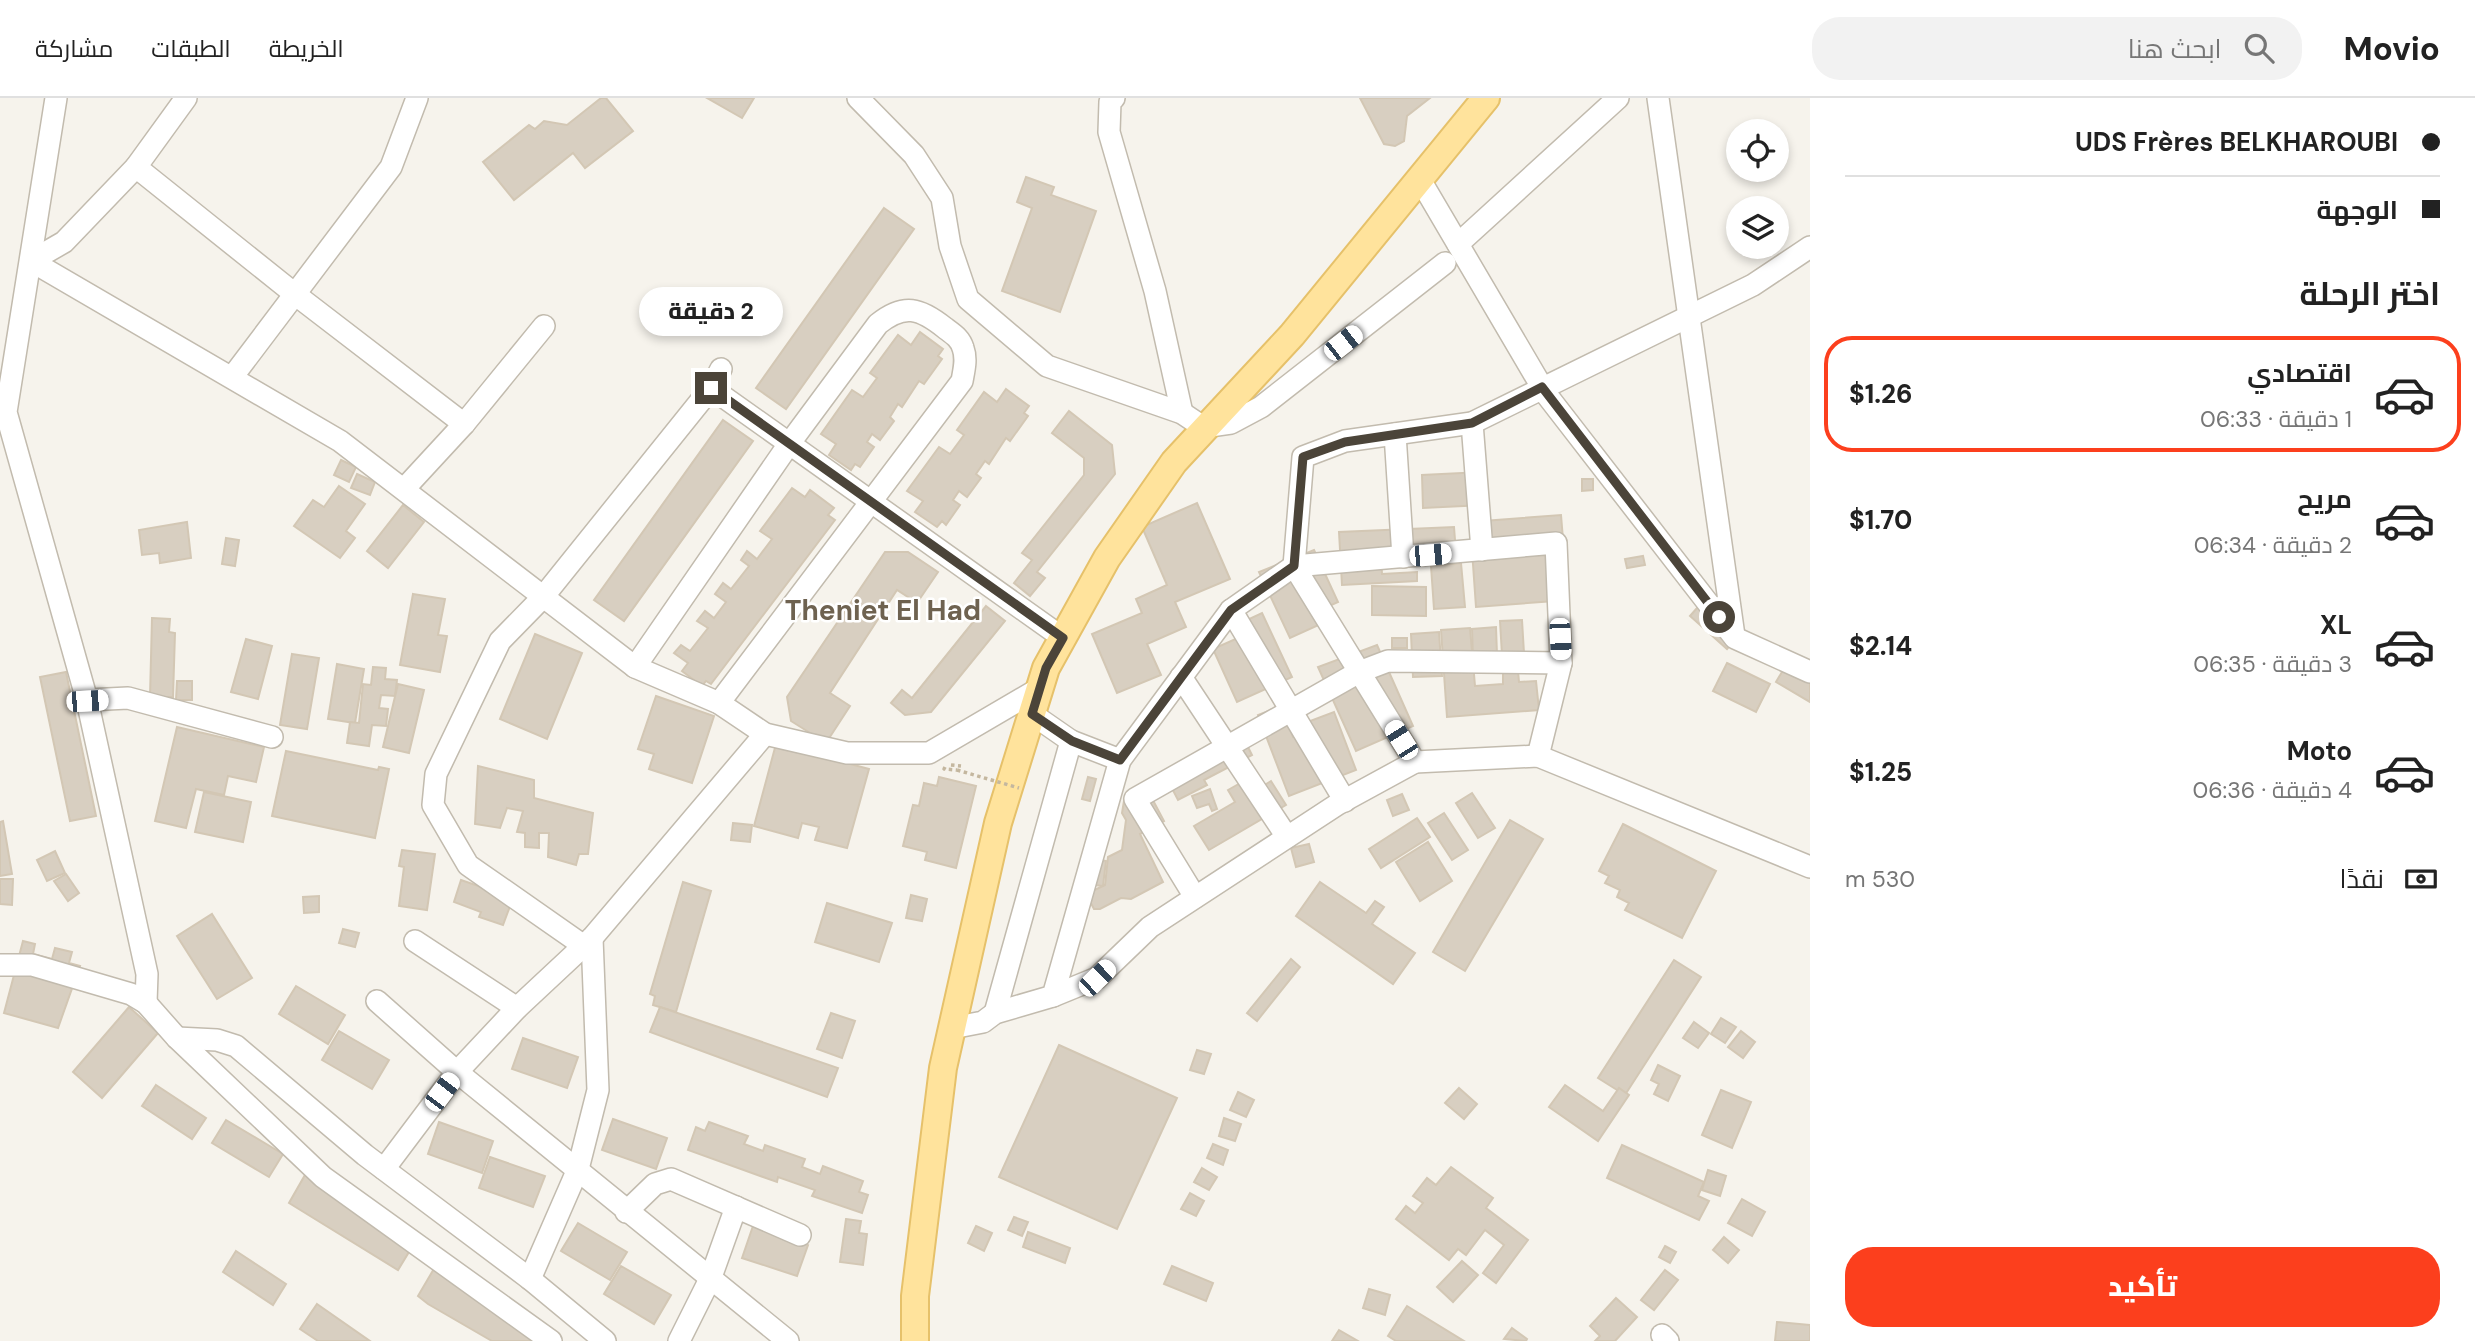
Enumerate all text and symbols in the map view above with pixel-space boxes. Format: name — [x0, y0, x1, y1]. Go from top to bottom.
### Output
search box — [1812, 17, 2302, 80]
text: Movio — [2344, 27, 2440, 70]
icon: search — [2240, 29, 2278, 67]
text: ابحث هنا — [2128, 32, 2222, 66]
text: مشاركة — [35, 33, 113, 64]
text: الطبقات — [151, 33, 231, 64]
text: الخريطة — [269, 33, 344, 64]
map controls — [1726, 119, 1789, 259]
button: locate — [1726, 119, 1789, 182]
text: UDS Frères BELKHAROUBI — [2075, 125, 2398, 159]
text: الوجهة — [2317, 193, 2398, 227]
button: layers — [1726, 196, 1789, 259]
text: اختر الرحلة — [2299, 273, 2440, 315]
callout: 2 دقيقة — [639, 286, 783, 336]
text: 2 دقيقة — [668, 296, 754, 326]
car — [1320, 322, 1367, 364]
text: اقتصادي — [2247, 356, 2352, 390]
icon: car — [2373, 363, 2436, 426]
route end — [695, 372, 727, 404]
text: $1.26 — [1849, 377, 1913, 411]
text: 1 دقيقة · 06:33 — [2200, 404, 2352, 434]
text: مريح — [2297, 482, 2352, 516]
icon: car — [2373, 489, 2436, 552]
text: $1.70 — [1849, 503, 1912, 537]
text: 2 دقيقة · 06:34 — [2194, 530, 2352, 560]
car — [1409, 543, 1452, 567]
district label: Theniet El Had — [785, 592, 981, 629]
route start — [1703, 601, 1735, 633]
text: XL — [2320, 608, 2352, 642]
icon: car — [2373, 615, 2436, 678]
car — [1549, 617, 1572, 661]
text: $2.14 — [1849, 629, 1912, 663]
text: 3 دقيقة · 06:35 — [2193, 649, 2352, 679]
car — [66, 689, 109, 713]
car — [1381, 717, 1422, 763]
text: Moto — [2287, 734, 2352, 768]
icon: car — [2373, 741, 2436, 804]
text: $1.25 — [1849, 755, 1912, 789]
text: 4 دقيقة · 06:36 — [2192, 775, 2352, 805]
icon: cash — [2402, 860, 2440, 898]
text: نقدًا — [2340, 862, 2384, 896]
text: 530 m — [1845, 864, 1915, 894]
car — [1075, 956, 1120, 1000]
car — [421, 1069, 464, 1115]
button: تأكيد — [1845, 1247, 2440, 1327]

